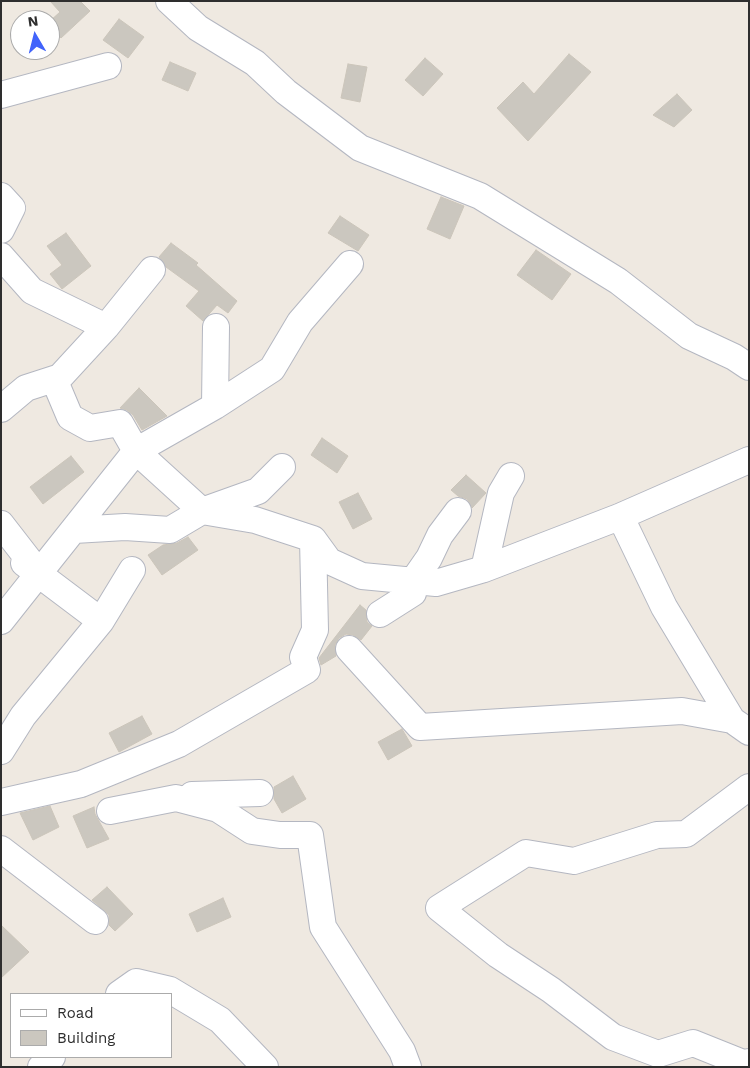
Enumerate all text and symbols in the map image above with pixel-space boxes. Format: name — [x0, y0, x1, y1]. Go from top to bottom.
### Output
north arrow — [10, 10, 60, 60]
text: N — [27, 12, 39, 30]
legend — [10, 993, 172, 1058]
text: Road — [57, 1004, 94, 1022]
text: Building — [57, 1029, 115, 1047]

